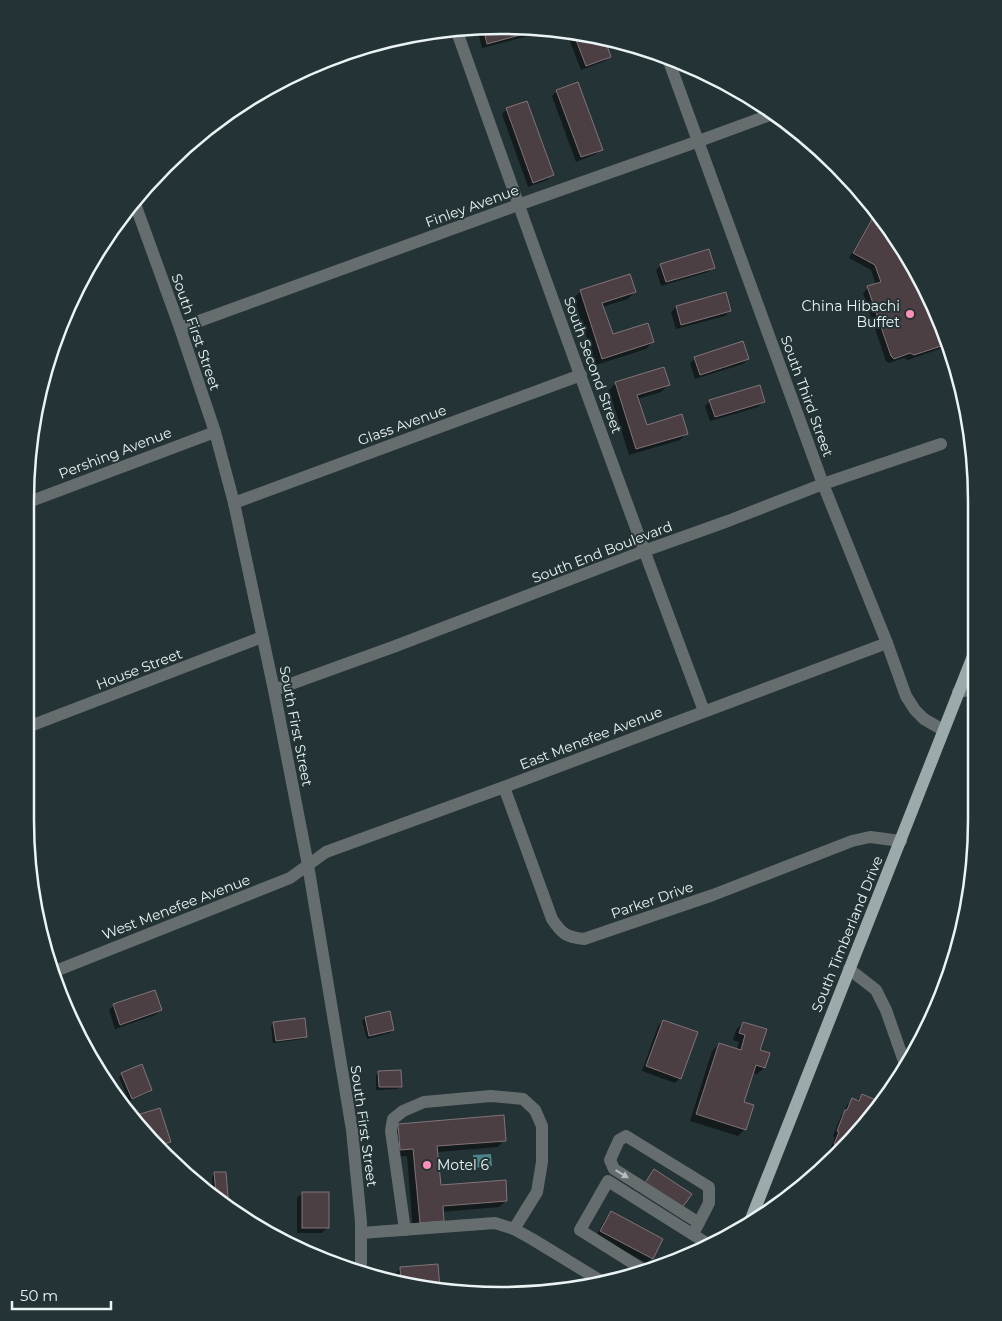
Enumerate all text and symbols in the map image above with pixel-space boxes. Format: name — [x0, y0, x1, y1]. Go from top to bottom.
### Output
street label: Finley Avenue — [423, 181, 521, 231]
street label: South First Street — [168, 271, 225, 393]
street label: South Second Street — [560, 294, 626, 436]
place label: China Hibachi Buffet — [802, 297, 900, 331]
marker: China Hibachi Buffet — [904, 308, 916, 320]
street label: South Third Street — [777, 333, 837, 459]
street label: Glass Avenue — [355, 401, 449, 449]
street label: Pershing Avenue — [56, 423, 174, 483]
street label: South End Boulevard — [529, 517, 675, 587]
street label: House Street — [93, 644, 185, 694]
street label: South First Street — [275, 664, 317, 788]
street label: East Menefee Avenue — [517, 702, 665, 774]
street label: South Timberland Drive — [807, 853, 887, 1015]
street label: West Menefee Avenue — [99, 870, 253, 944]
street label: Parker Drive — [608, 877, 696, 923]
street label: South First Street — [347, 1064, 381, 1188]
place label: Motel 6 — [437, 1156, 489, 1174]
marker: Motel 6 — [421, 1159, 433, 1171]
one-way arrow — [615, 1169, 628, 1178]
scale bar — [12, 1278, 111, 1310]
text: 50 m — [20, 1286, 58, 1305]

